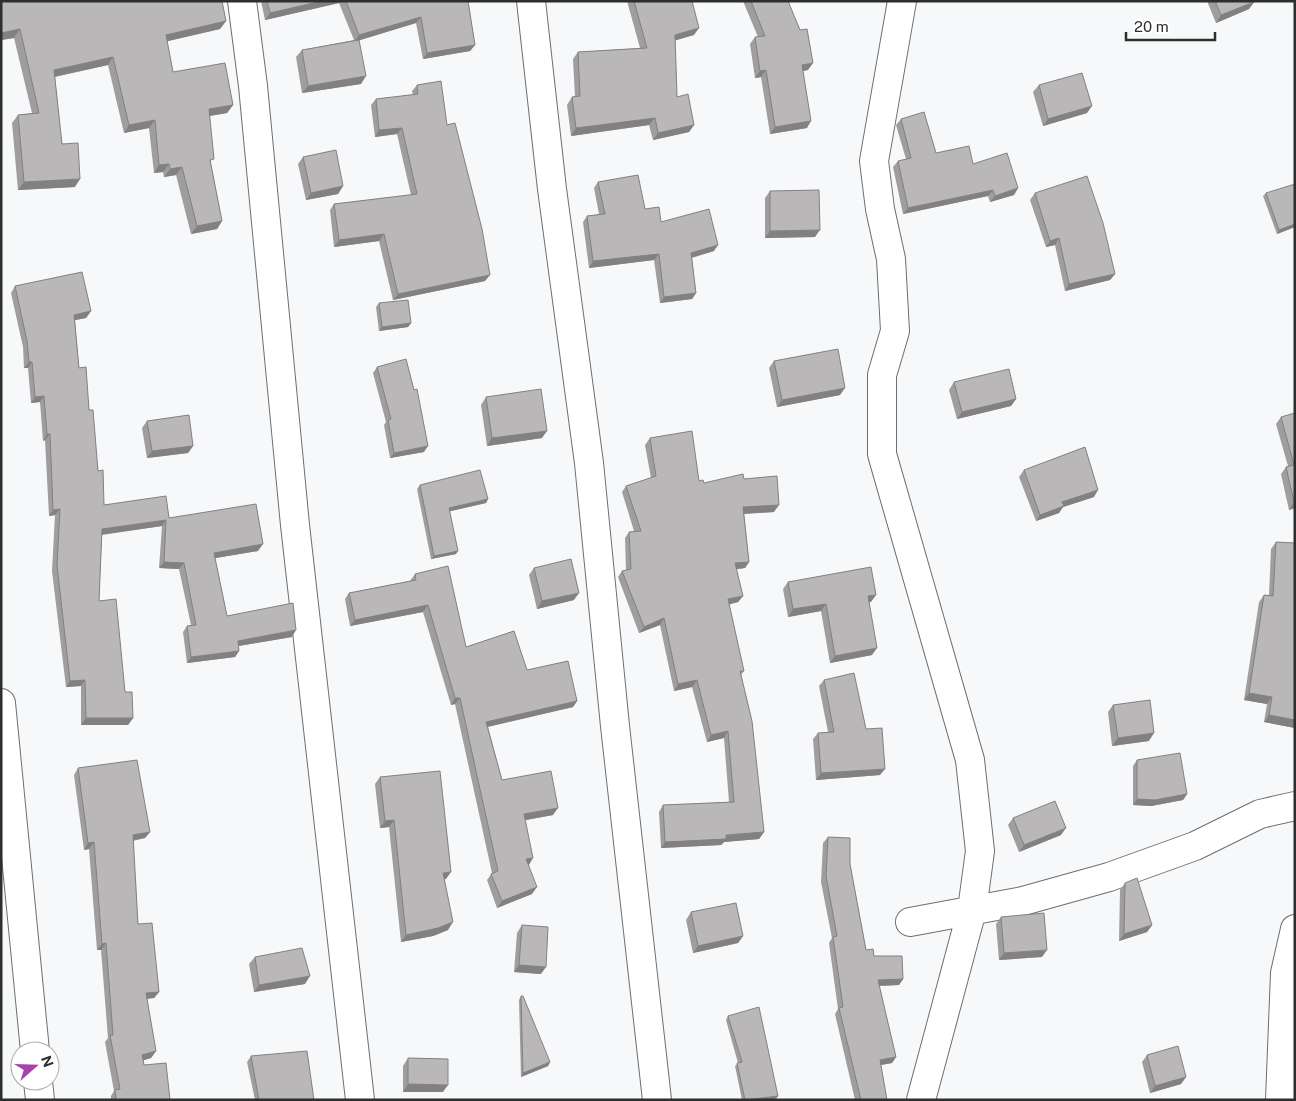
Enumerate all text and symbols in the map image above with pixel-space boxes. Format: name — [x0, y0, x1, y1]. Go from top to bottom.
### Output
scale bar — [1126, 10, 1215, 42]
text: 20 m — [1134, 18, 1169, 35]
north arrow — [10, 1041, 60, 1091]
text: N — [38, 1054, 57, 1069]

